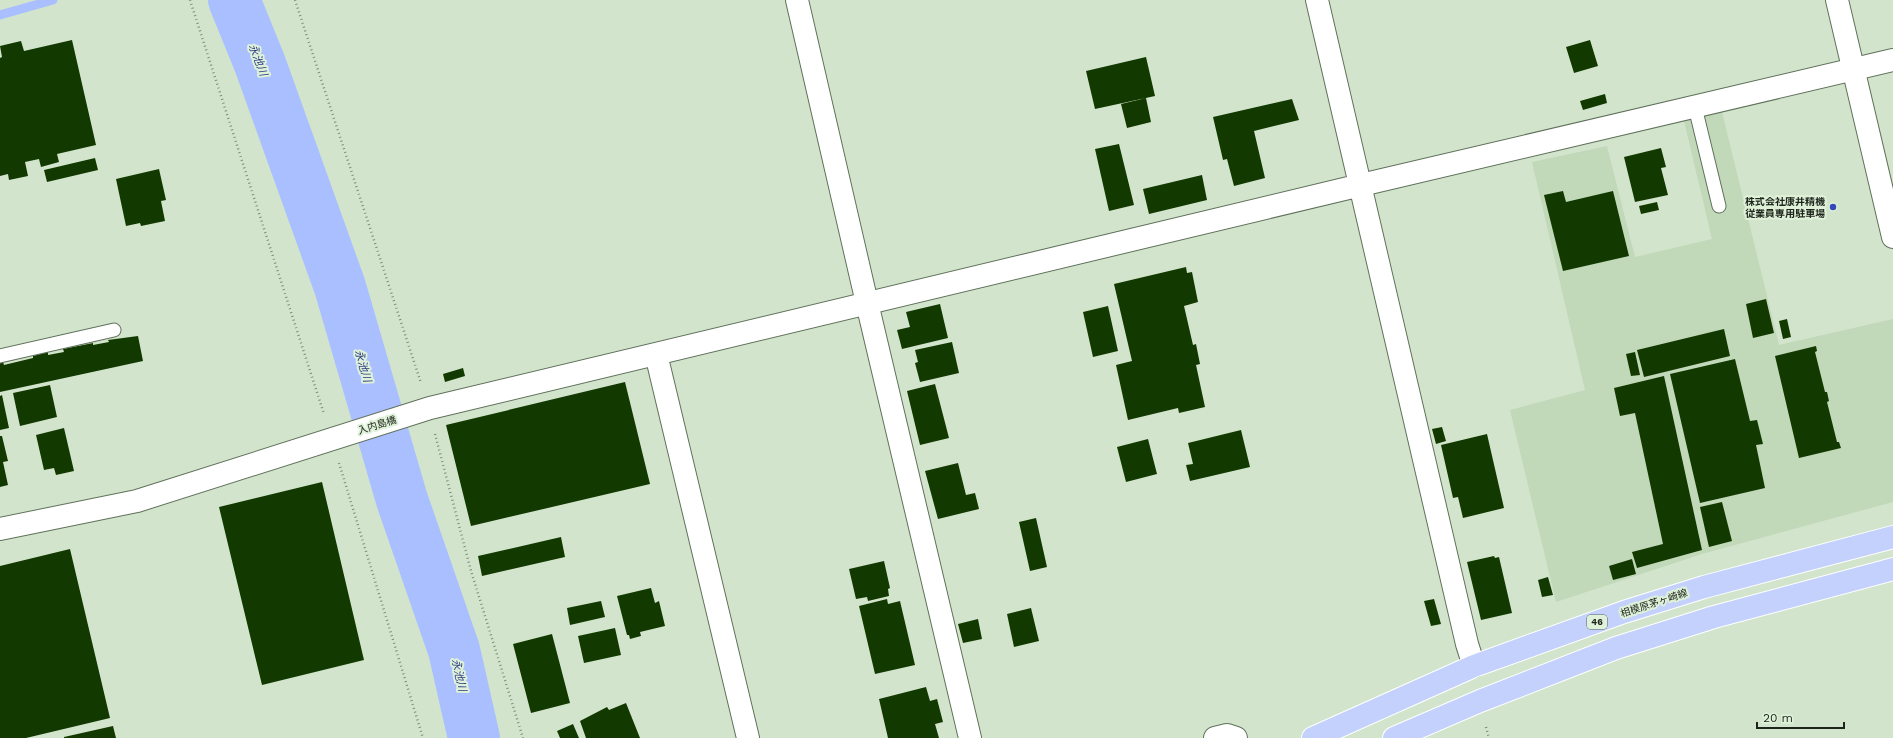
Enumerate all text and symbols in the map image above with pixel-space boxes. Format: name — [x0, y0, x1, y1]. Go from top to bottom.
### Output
water label: 永池川 — [246, 42, 270, 79]
place label: 株式会社康井精機 従業員専用駐車場 — [1745, 196, 1825, 219]
marker: 株式会社康井精機 従業員専用駐車場 — [1828, 202, 1838, 212]
water label: 永池川 — [352, 348, 374, 385]
street label: 入内島橋 — [356, 414, 398, 436]
street label: 相模原茅ヶ崎線 — [1619, 587, 1689, 619]
road number: 46 — [1587, 615, 1607, 629]
water label: 永池川 — [449, 657, 469, 694]
scale bar — [1757, 704, 1844, 730]
text: 20 m — [1763, 711, 1793, 725]

